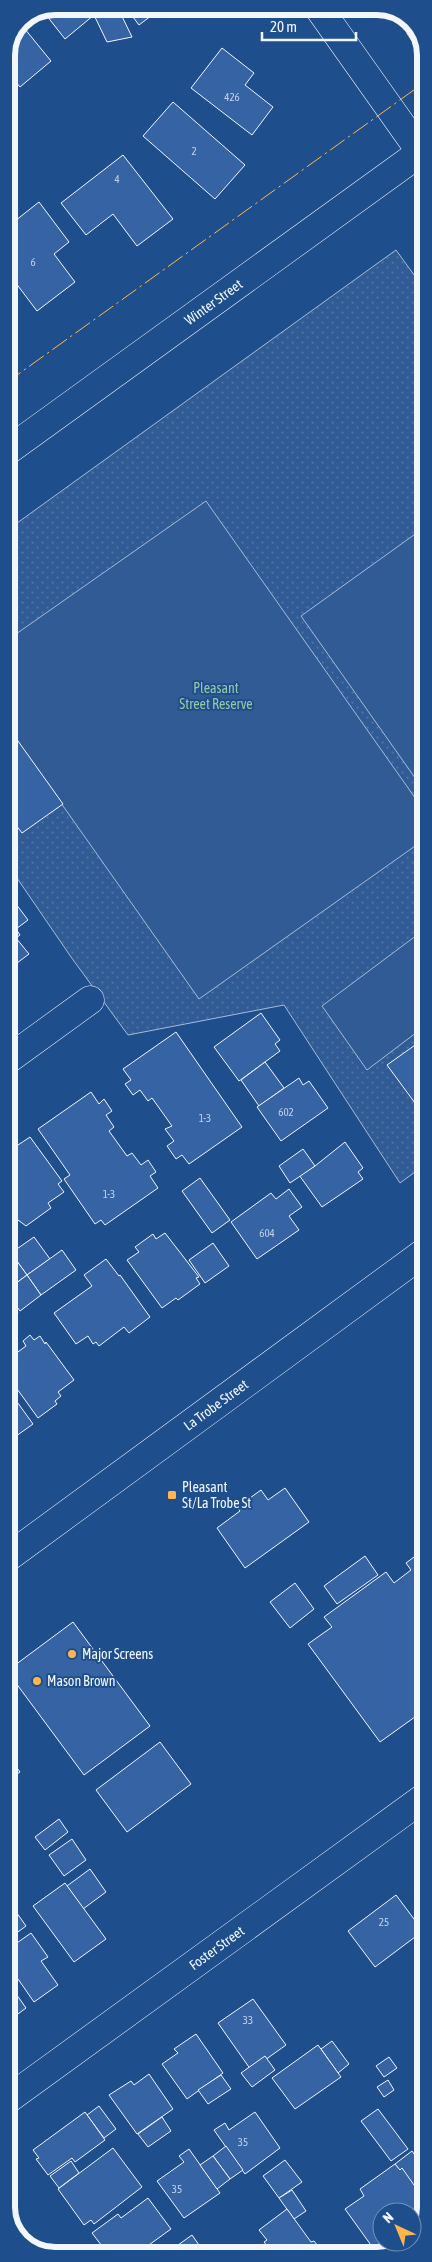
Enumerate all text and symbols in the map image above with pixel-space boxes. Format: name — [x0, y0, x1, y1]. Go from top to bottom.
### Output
scale bar — [262, 10, 356, 42]
text: 20 m — [270, 18, 297, 35]
house number: 426 — [224, 91, 240, 103]
house number: 2 — [191, 145, 197, 157]
house number: 4 — [114, 173, 120, 185]
house number: 6 — [30, 256, 36, 268]
street label: Winter Street — [182, 276, 245, 328]
park label: Pleasant Street Reserve — [179, 680, 253, 712]
house number: 602 — [278, 1106, 294, 1118]
house number: 1-3 — [199, 1112, 211, 1124]
house number: 1-3 — [103, 1188, 115, 1200]
house number: 604 — [259, 1227, 275, 1239]
street label: La Trobe Street — [181, 1376, 251, 1434]
place label: Pleasant St/La Trobe St — [182, 1479, 251, 1511]
marker: Pleasant St/La Trobe St — [166, 1489, 178, 1501]
place label: Major Screens — [82, 1646, 153, 1662]
marker: Major Screens — [66, 1648, 78, 1660]
place label: Mason Brown — [47, 1673, 115, 1689]
marker: Mason Brown — [31, 1675, 43, 1687]
house number: 25 — [379, 1916, 389, 1928]
street label: Foster Street — [186, 1923, 247, 1973]
house number: 33 — [243, 2014, 253, 2026]
house number: 35 — [238, 2136, 248, 2148]
house number: 35 — [172, 2183, 182, 2195]
north arrow — [372, 2202, 422, 2252]
text: N — [379, 2209, 396, 2226]

